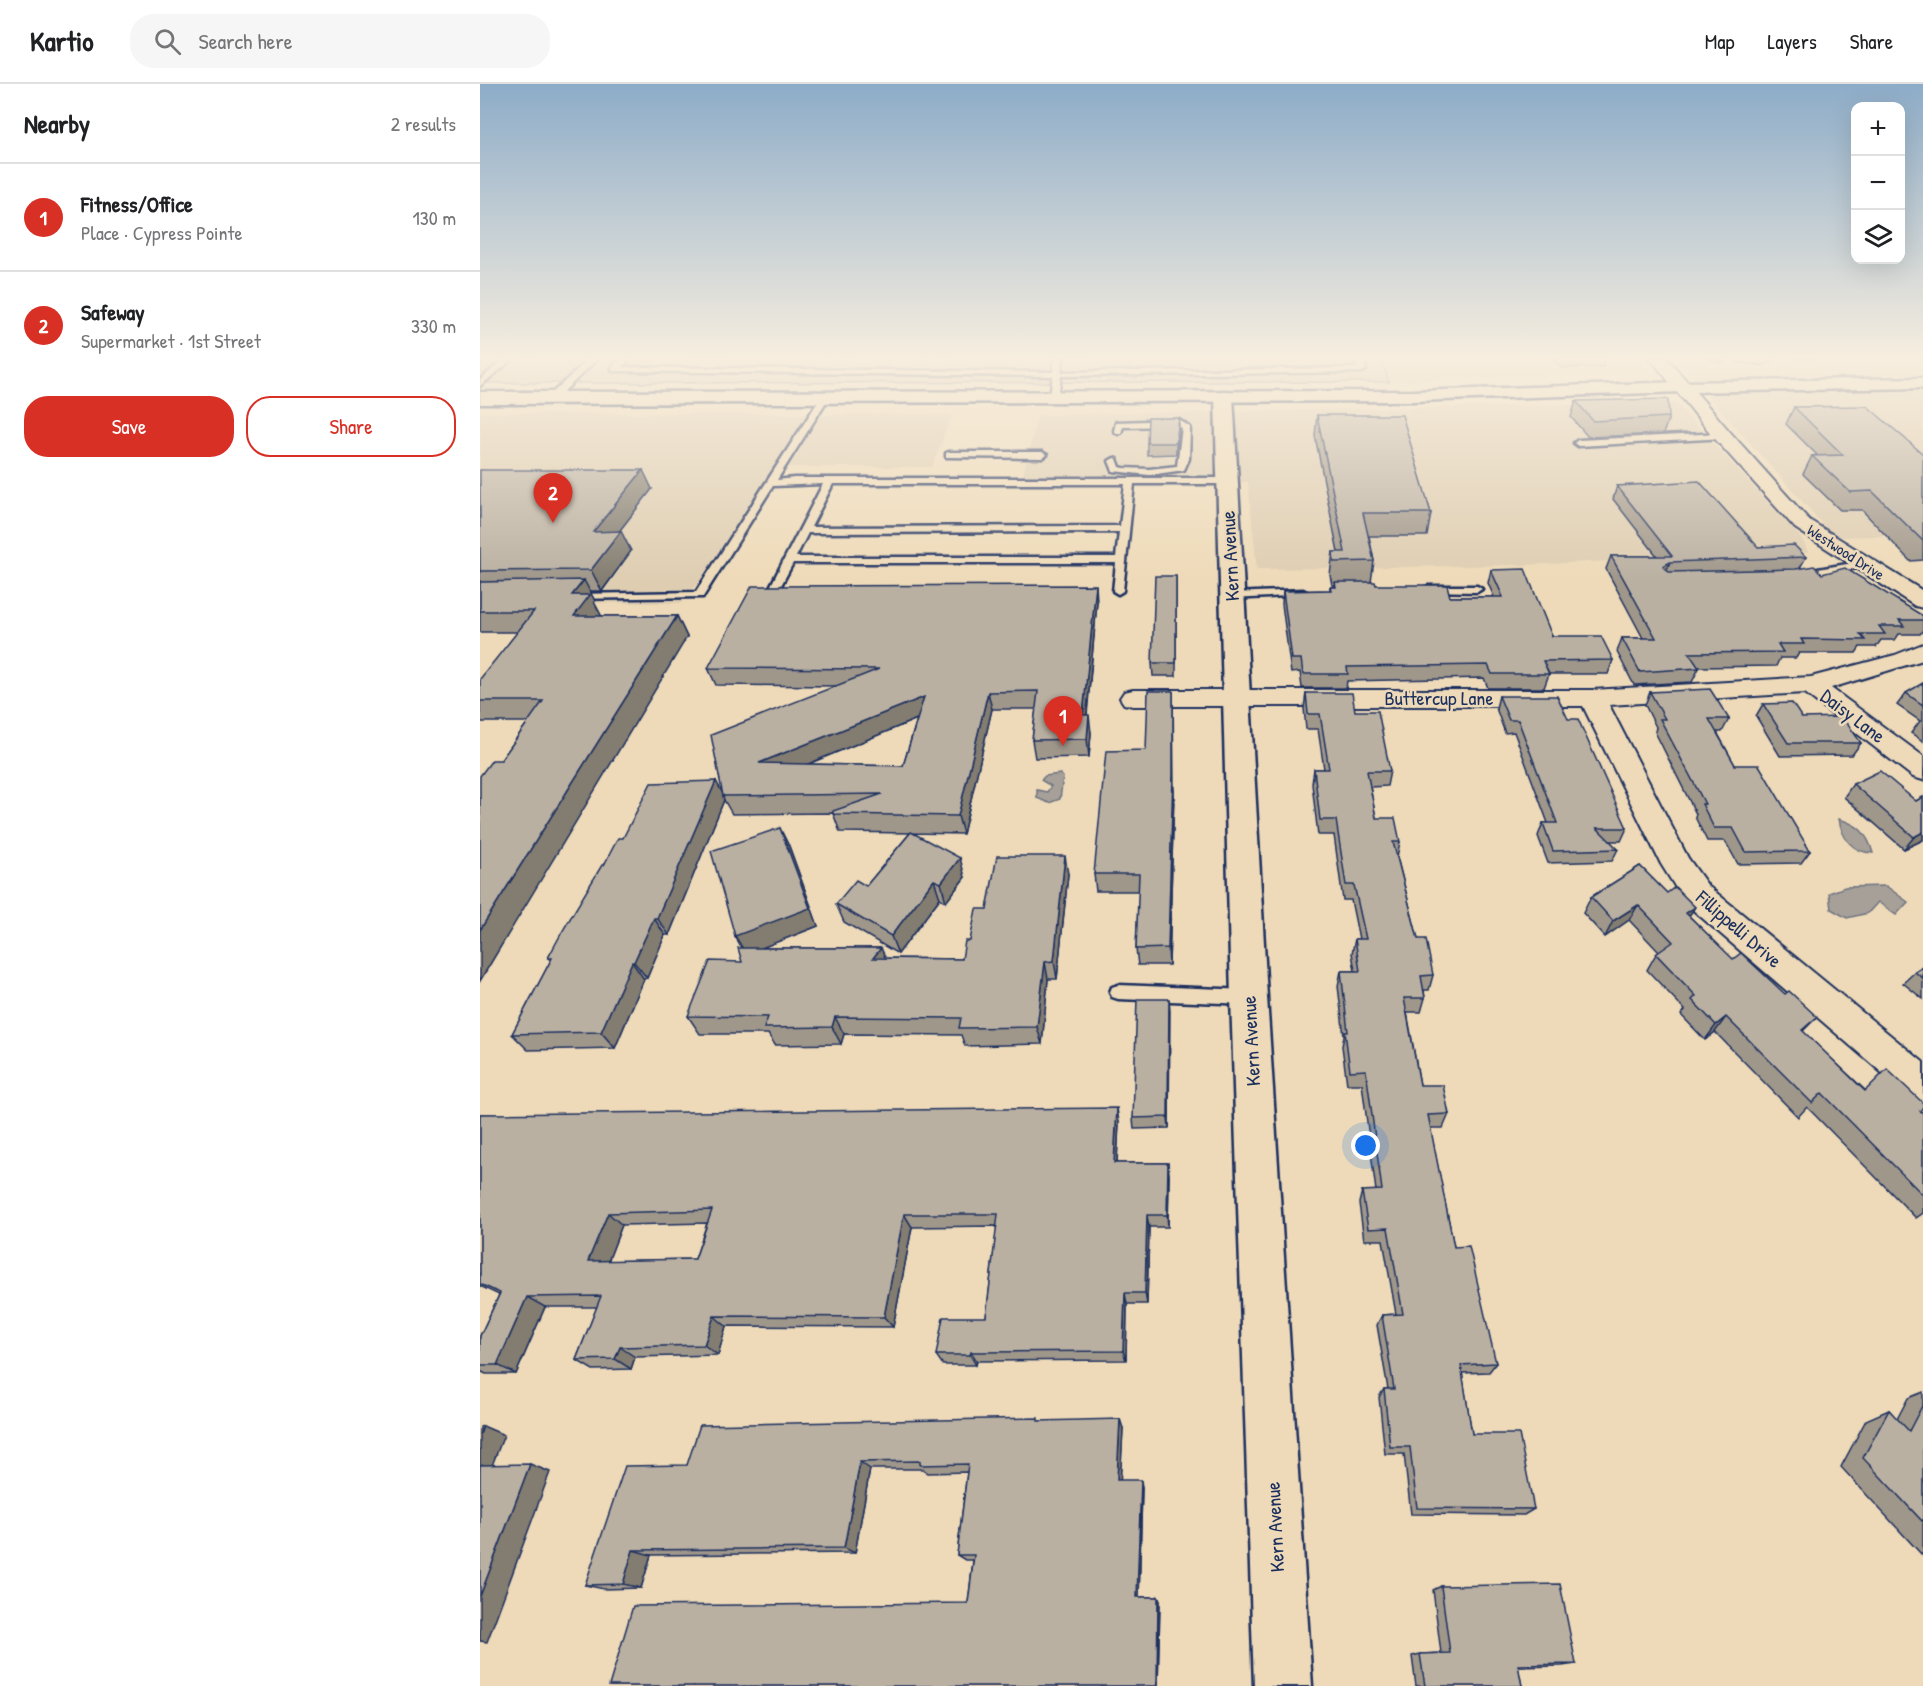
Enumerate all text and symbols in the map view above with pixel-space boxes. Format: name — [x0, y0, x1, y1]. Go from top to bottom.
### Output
search box — [130, 14, 550, 68]
text: Kartio — [30, 22, 94, 60]
icon: search — [151, 25, 184, 58]
text: Search here — [199, 26, 293, 56]
text: Map — [1705, 27, 1734, 56]
text: Layers — [1767, 27, 1817, 56]
text: Share — [1850, 27, 1893, 56]
map controls — [1851, 102, 1905, 264]
button: + — [1851, 102, 1905, 156]
text: Nearby — [24, 106, 90, 141]
text: 2 results — [391, 110, 456, 137]
button: − — [1851, 156, 1905, 210]
text: Fitness/Office — [81, 189, 193, 219]
text: 1 — [40, 204, 47, 231]
text: 130 m — [413, 204, 456, 231]
button: layers — [1851, 210, 1905, 264]
text: Place · Cypress Pointe — [81, 219, 242, 246]
text: Safeway — [81, 297, 145, 327]
text: 2 — [39, 312, 48, 339]
text: 330 m — [411, 312, 456, 339]
text: Supermarket · 1st Street — [81, 327, 261, 354]
button: Save — [24, 396, 234, 457]
button: Share — [246, 396, 456, 457]
pin: 2 — [534, 474, 572, 523]
street label: Kern Avenue — [1214, 510, 1245, 602]
street label: Westwood Drive — [1803, 519, 1890, 586]
street label: Daisy Lane — [1815, 682, 1891, 749]
street label: Buttercup Lane — [1385, 684, 1493, 711]
pin: 1 — [1044, 696, 1082, 746]
street label: Fillippelli Drive — [1690, 883, 1788, 973]
street label: Kern Avenue — [1235, 995, 1266, 1087]
your location — [1351, 1131, 1380, 1160]
street label: Kern Avenue — [1259, 1481, 1290, 1573]

